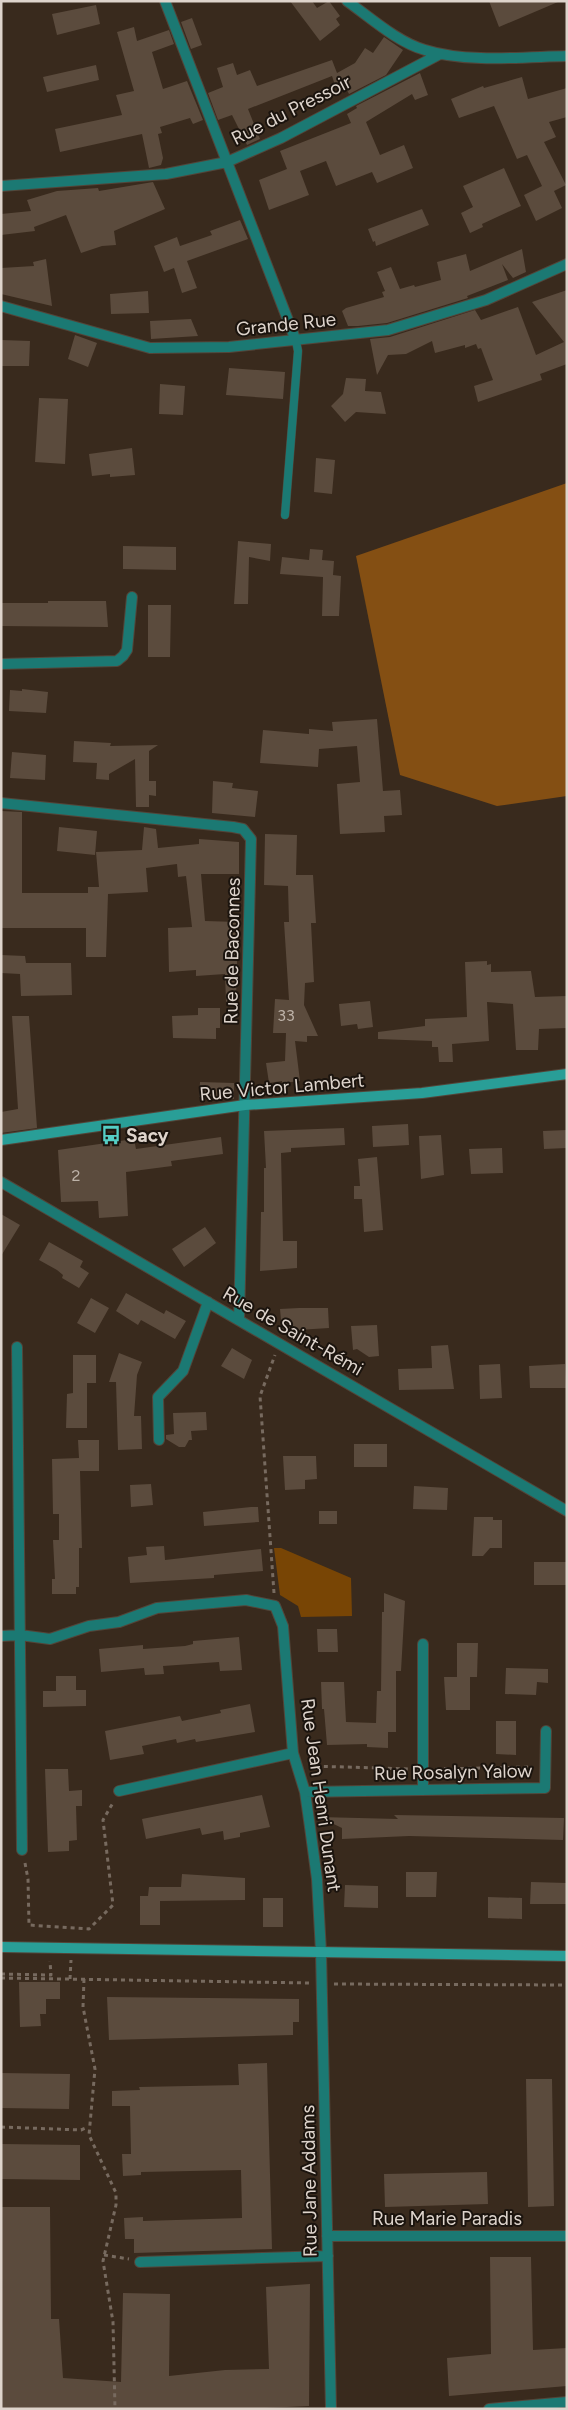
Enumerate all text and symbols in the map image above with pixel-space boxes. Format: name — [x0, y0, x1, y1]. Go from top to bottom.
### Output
street label: Rue du Pressoir — [227, 70, 355, 150]
street label: Grande Rue — [235, 307, 337, 341]
street label: Rue de Baconnes — [219, 877, 245, 1025]
house number: 33 — [277, 1006, 295, 1025]
street label: Rue Victor Lambert — [199, 1068, 365, 1106]
bus stop icon: Sacy — [100, 1124, 122, 1146]
place label: Sacy — [126, 1124, 169, 1147]
house number: 2 — [72, 1166, 80, 1185]
street label: Rue de Saint-Rémi — [219, 1282, 367, 1380]
street label: Rue Jean Henri Dunant — [296, 1697, 346, 1893]
street label: Rue Rosalyn Yalow — [374, 1759, 532, 1785]
street label: Rue Jane Addams — [296, 2104, 322, 2257]
street label: Rue Marie Paradis — [372, 2207, 522, 2230]

